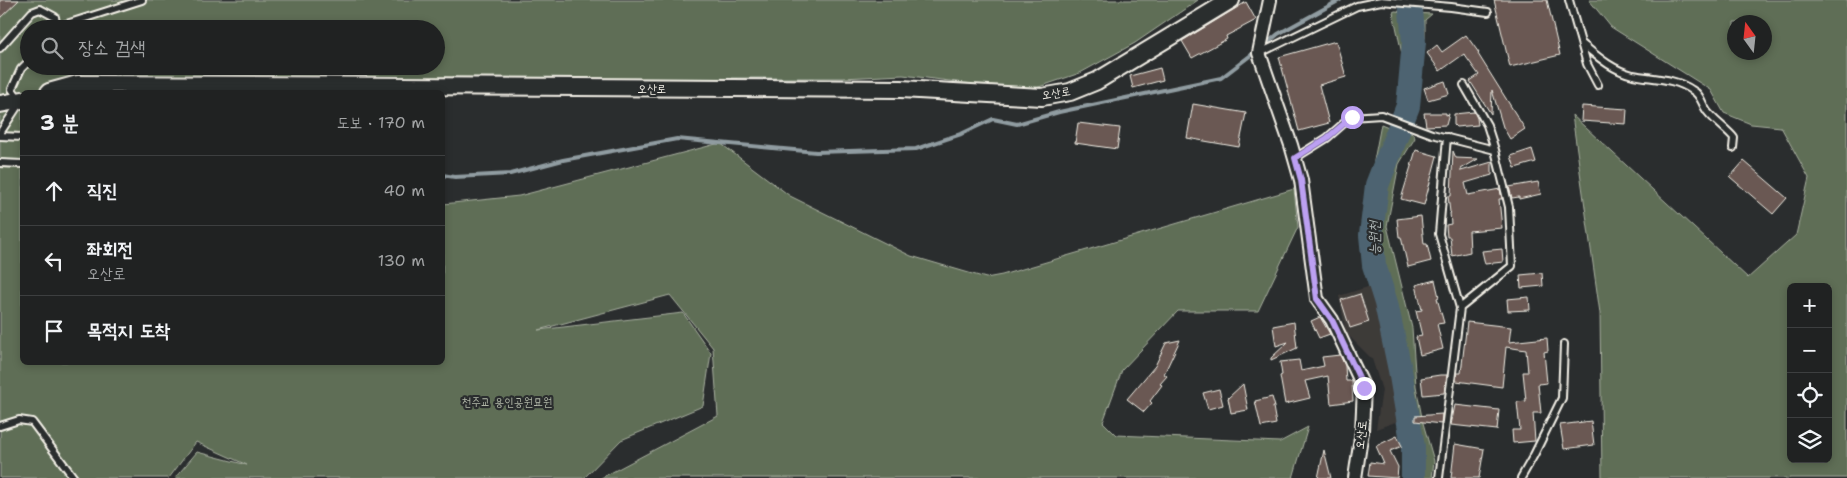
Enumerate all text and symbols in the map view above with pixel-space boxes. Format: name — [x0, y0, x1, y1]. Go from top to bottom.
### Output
north arrow — [1727, 15, 1772, 60]
search box — [20, 20, 445, 75]
icon: search — [38, 34, 66, 62]
text: 장소 검색 — [78, 35, 146, 60]
street label: 오산로 — [638, 81, 666, 97]
street label: 오산로 — [1040, 83, 1072, 103]
route start — [1341, 106, 1364, 129]
text: 3 분 — [40, 109, 79, 137]
text: 도보 · 170 m — [337, 112, 425, 133]
icon: ahead — [40, 177, 68, 205]
text: 직진 — [87, 178, 118, 203]
text: 40 m — [383, 180, 425, 201]
water label: 능원천 — [1365, 219, 1383, 255]
text: 좌회전 — [87, 237, 133, 262]
icon: left — [40, 247, 68, 275]
text: 130 m — [378, 250, 425, 271]
text: 오산로 — [87, 263, 126, 284]
map controls — [1787, 283, 1832, 463]
button: + — [1787, 283, 1832, 328]
icon: arrive — [40, 317, 68, 345]
text: 목적지 도착 — [87, 318, 170, 343]
button: − — [1787, 328, 1832, 373]
button: locate — [1787, 373, 1832, 418]
route end — [1353, 377, 1376, 400]
park label: 천주교 용인공원묘원 — [462, 394, 553, 410]
button: layers — [1787, 418, 1832, 463]
street label: 오산로 — [1352, 420, 1370, 450]

